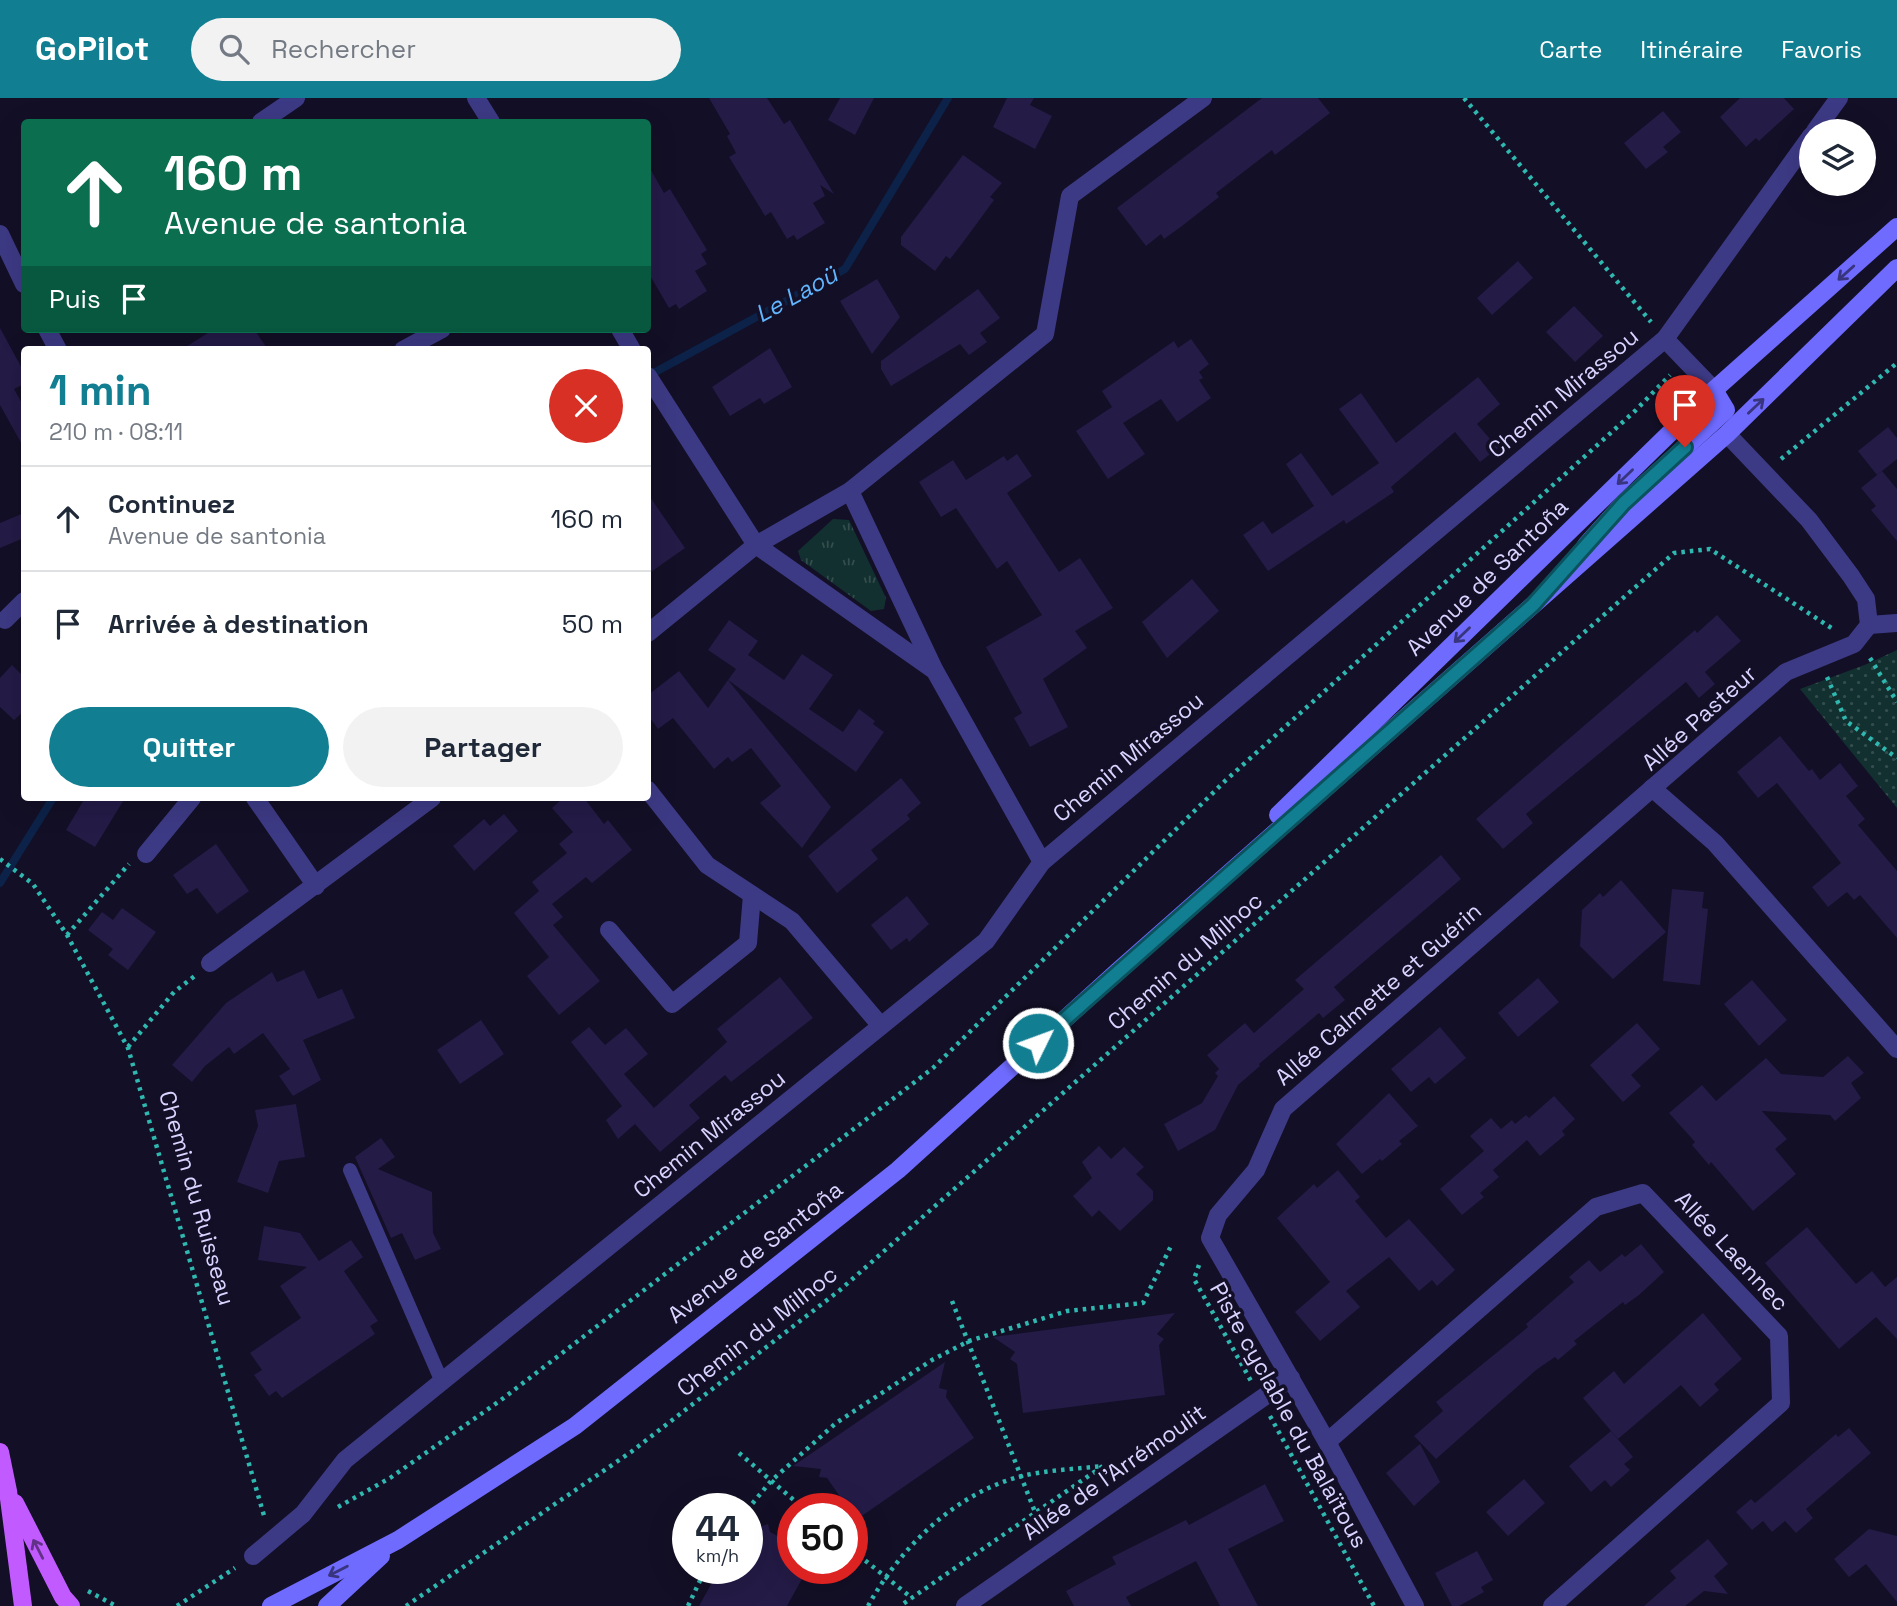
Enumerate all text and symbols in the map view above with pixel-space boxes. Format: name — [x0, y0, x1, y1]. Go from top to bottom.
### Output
search box — [191, 18, 681, 81]
text: GoPilot — [35, 28, 149, 70]
icon: search — [215, 30, 253, 68]
text: Rechercher — [271, 32, 416, 66]
text: Carte — [1539, 34, 1602, 65]
text: Itinéraire — [1640, 34, 1743, 65]
text: Favoris — [1781, 34, 1862, 65]
map controls — [1799, 119, 1876, 196]
button: layers — [1799, 119, 1876, 196]
text: 160 m — [164, 142, 302, 204]
icon: ahead — [49, 147, 140, 238]
text: Avenue de santonia — [164, 203, 467, 243]
water label: Le Laoü — [749, 258, 844, 329]
one-way arrow — [1838, 264, 1855, 281]
icon: arrive — [115, 280, 153, 318]
text: Puis — [49, 282, 101, 316]
street label: Chemin Mirassou — [1482, 321, 1644, 465]
text: 1 min — [49, 364, 152, 417]
button: close — [549, 369, 623, 443]
pin — [1655, 375, 1715, 447]
icon: arrive — [1666, 386, 1704, 424]
one-way arrow — [1747, 398, 1764, 415]
text: 210 m · 08:11 — [49, 417, 183, 447]
one-way arrow — [1617, 468, 1634, 485]
text: Continuez — [108, 487, 235, 521]
street label: Avenue de Santoña — [1400, 492, 1574, 662]
icon: ahead — [49, 500, 87, 538]
text: 160 m — [551, 502, 623, 536]
text: Avenue de santonia — [108, 521, 326, 551]
icon: arrive — [49, 605, 87, 643]
text: Arrivée à destination — [108, 607, 369, 641]
text: 50 m — [562, 607, 623, 641]
one-way arrow — [1454, 627, 1471, 644]
street label: Allée Pasteur — [1635, 659, 1763, 777]
street label: Chemin Mirassou — [1047, 685, 1209, 829]
button: Quitter — [49, 707, 329, 787]
button: Partager — [343, 707, 623, 787]
street label: Chemin du Milhoc — [1101, 885, 1269, 1037]
street label: Allée Calmette et Guérin — [1268, 896, 1488, 1092]
position arrow — [1001, 1006, 1075, 1080]
street label: Chemin Mirassou — [627, 1063, 791, 1205]
street label: Chemin du Ruisseau — [152, 1087, 242, 1309]
street label: Avenue de Santoña — [661, 1174, 849, 1330]
street label: Allée Laennec — [1669, 1185, 1795, 1317]
street label: Chemin du Milhoc — [671, 1259, 843, 1403]
street label: Piste cyclable du Balaïtous — [1203, 1277, 1375, 1553]
street label: Allée de l'Arrémoulit — [1016, 1397, 1212, 1547]
speed limit sign: 50 — [777, 1493, 868, 1584]
text: 44 — [695, 1507, 740, 1551]
one-way arrow — [31, 1539, 45, 1560]
text: km/h — [696, 1544, 739, 1567]
one-way arrow — [328, 1564, 349, 1578]

